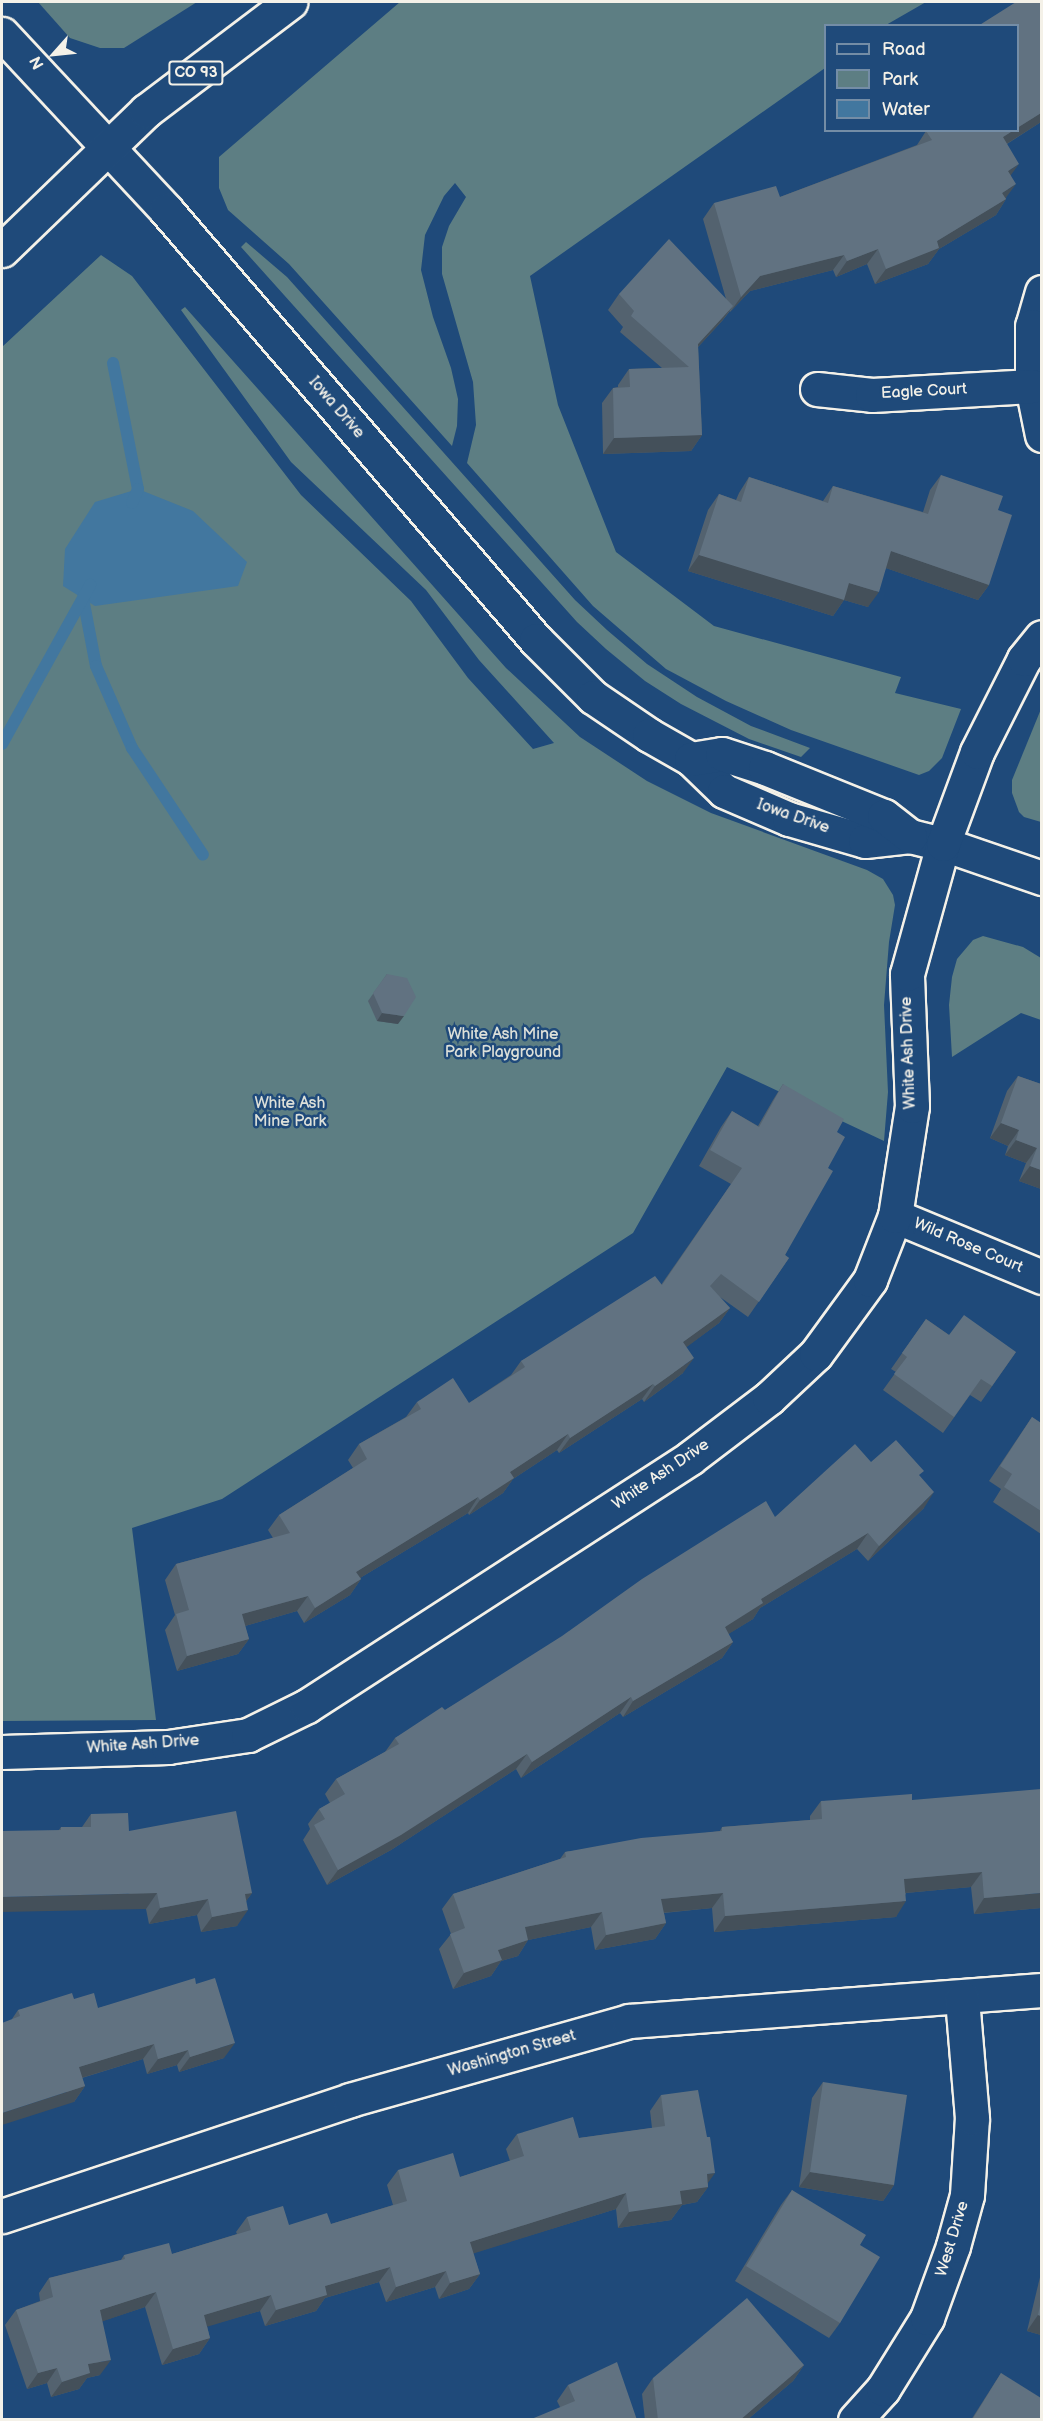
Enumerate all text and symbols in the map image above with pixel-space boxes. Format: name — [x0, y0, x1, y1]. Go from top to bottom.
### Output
north arrow — [24, 24, 84, 84]
legend — [824, 24, 1019, 132]
text: Road — [882, 39, 926, 60]
text: N — [26, 53, 49, 72]
road number: CO 93 — [168, 61, 224, 85]
text: Park — [882, 69, 918, 90]
text: Water — [882, 99, 930, 120]
street label: Iowa Drive — [304, 373, 368, 443]
street label: Eagle Court — [880, 380, 968, 404]
street label: Iowa Drive — [754, 796, 832, 838]
street label: White Ash Drive — [897, 996, 921, 1110]
park label: White Ash Mine Park Playground — [445, 1025, 561, 1063]
park label: White Ash Mine Park — [254, 1094, 326, 1132]
street label: Wild Rose Court — [910, 1214, 1026, 1278]
street label: White Ash Drive — [609, 1436, 713, 1514]
street label: White Ash Drive — [86, 1731, 200, 1759]
street label: Washington Street — [446, 2027, 578, 2081]
street label: West Drive — [932, 2199, 974, 2279]

